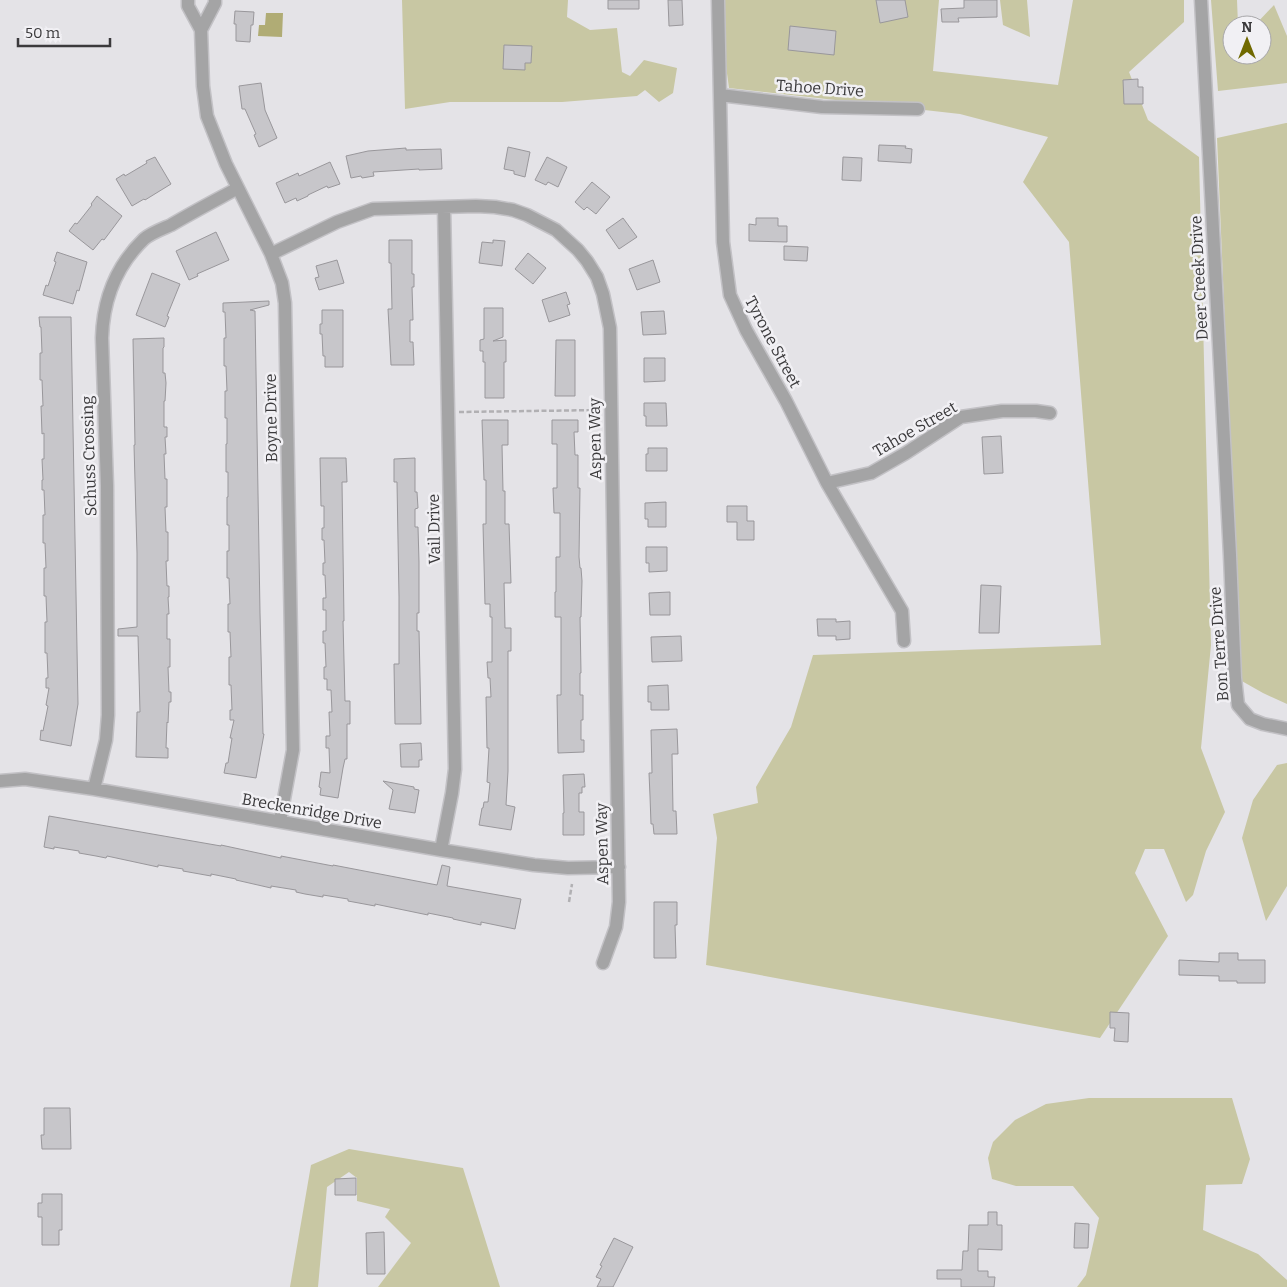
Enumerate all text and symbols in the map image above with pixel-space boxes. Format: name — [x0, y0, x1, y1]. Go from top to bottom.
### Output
scale bar — [18, 15, 110, 47]
north arrow — [1222, 15, 1272, 65]
text: N — [1242, 19, 1253, 36]
text: 50 m — [25, 24, 61, 42]
street label: Tahoe Drive — [776, 75, 864, 101]
street label: Deer Creek Drive — [1186, 215, 1212, 341]
street label: Tyrone Street — [741, 293, 805, 391]
street label: Boyne Drive — [261, 373, 281, 463]
street label: Schuss Crossing — [77, 395, 101, 517]
street label: Aspen Way — [585, 397, 605, 480]
street label: Tahoe Street — [870, 397, 960, 461]
street label: Vail Drive — [424, 494, 444, 564]
street label: Bon Terre Drive — [1206, 586, 1232, 702]
street label: Breckenridge Drive — [240, 789, 384, 833]
street label: Aspen Way — [592, 802, 612, 885]

